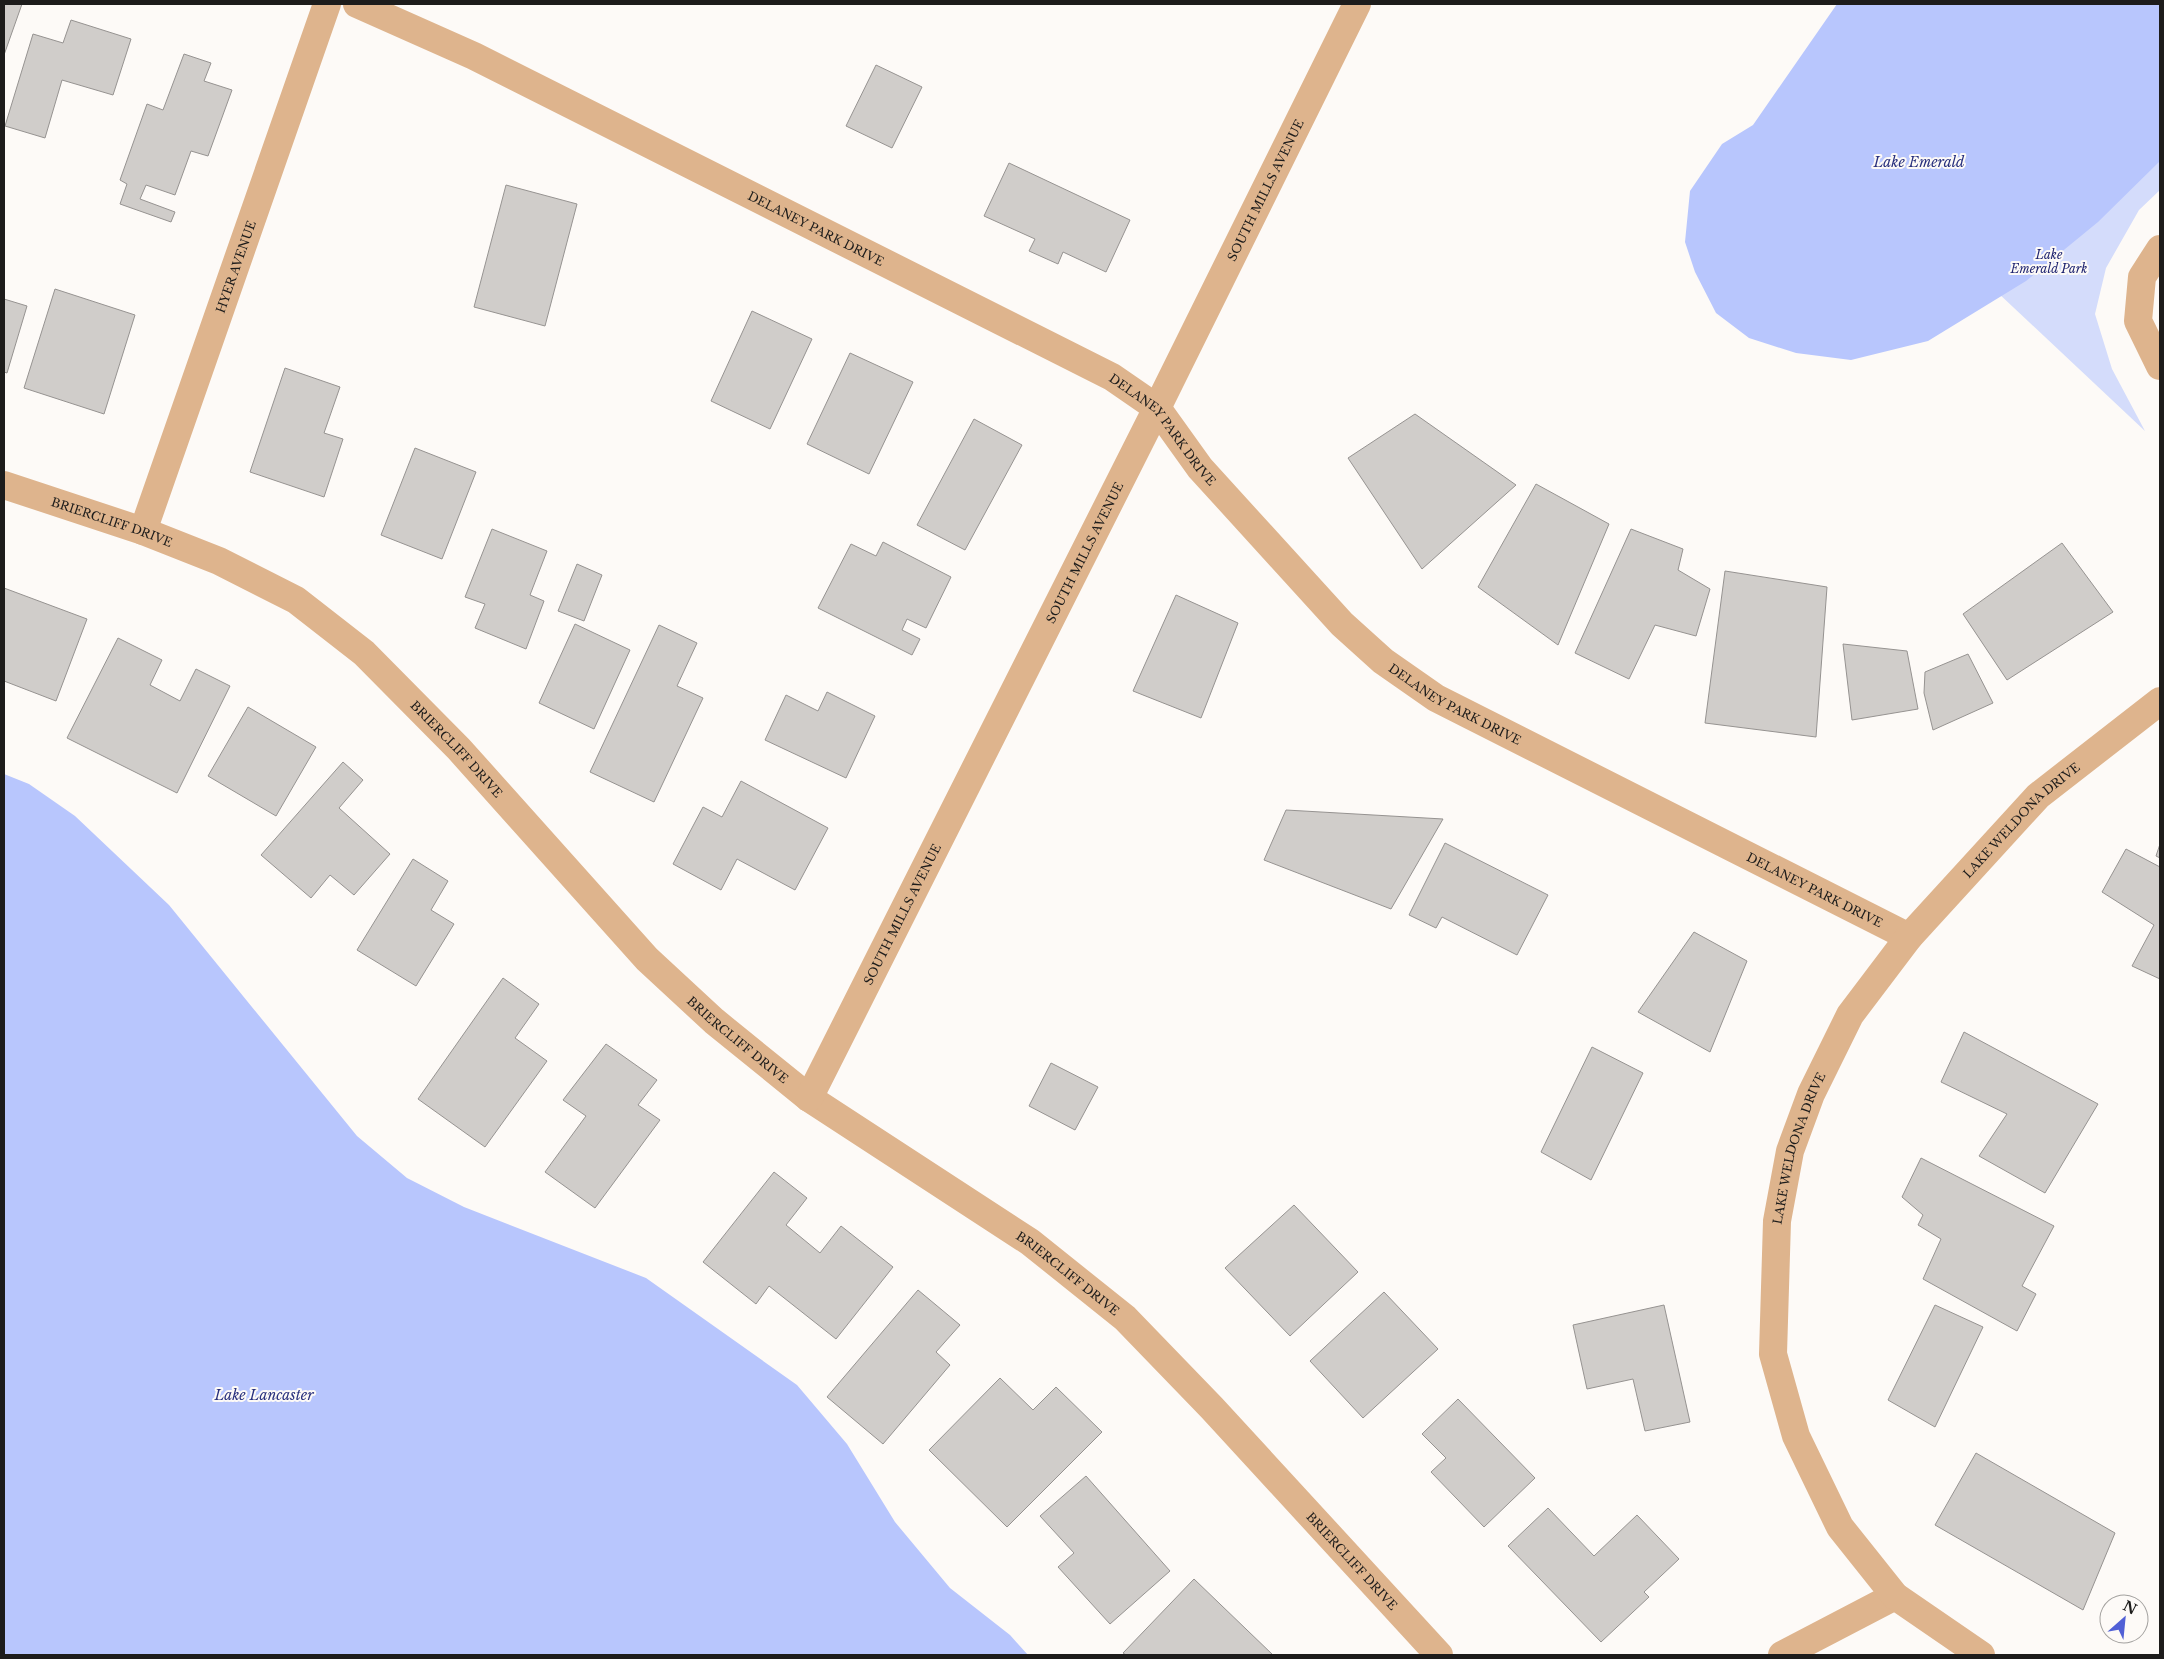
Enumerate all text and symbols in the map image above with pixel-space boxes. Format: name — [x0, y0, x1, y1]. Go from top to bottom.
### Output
street label: SOUTH MILLS AVENUE — [1224, 116, 1306, 263]
water label: Lake Emerald — [1873, 153, 1965, 171]
street label: DELANEY PARK DRIVE — [746, 188, 887, 269]
street label: HYER AVENUE — [212, 218, 258, 315]
park label: Lake Emerald Park — [2010, 247, 2087, 276]
street label: DELANEY PARK DRIVE — [1107, 370, 1220, 488]
street label: SOUTH MILLS AVENUE — [1042, 479, 1126, 626]
street label: BRIERCLIFF DRIVE — [49, 494, 175, 550]
street label: DELANEY PARK DRIVE — [1386, 660, 1524, 748]
street label: BRIERCLIFF DRIVE — [408, 697, 506, 800]
street label: LAKE WELDONA DRIVE — [1960, 759, 2083, 881]
street label: SOUTH MILLS AVENUE — [860, 841, 944, 987]
street label: DELANEY PARK DRIVE — [1744, 849, 1886, 930]
street label: BRIERCLIFF DRIVE — [684, 993, 792, 1086]
street label: LAKE WELDONA DRIVE — [1769, 1069, 1828, 1225]
street label: BRIERCLIFF DRIVE — [1014, 1228, 1123, 1318]
water label: Lake Lancaster — [213, 1386, 314, 1404]
street label: BRIERCLIFF DRIVE — [1304, 1509, 1401, 1613]
north arrow — [2099, 1594, 2149, 1644]
text: N — [2120, 1596, 2140, 1618]

